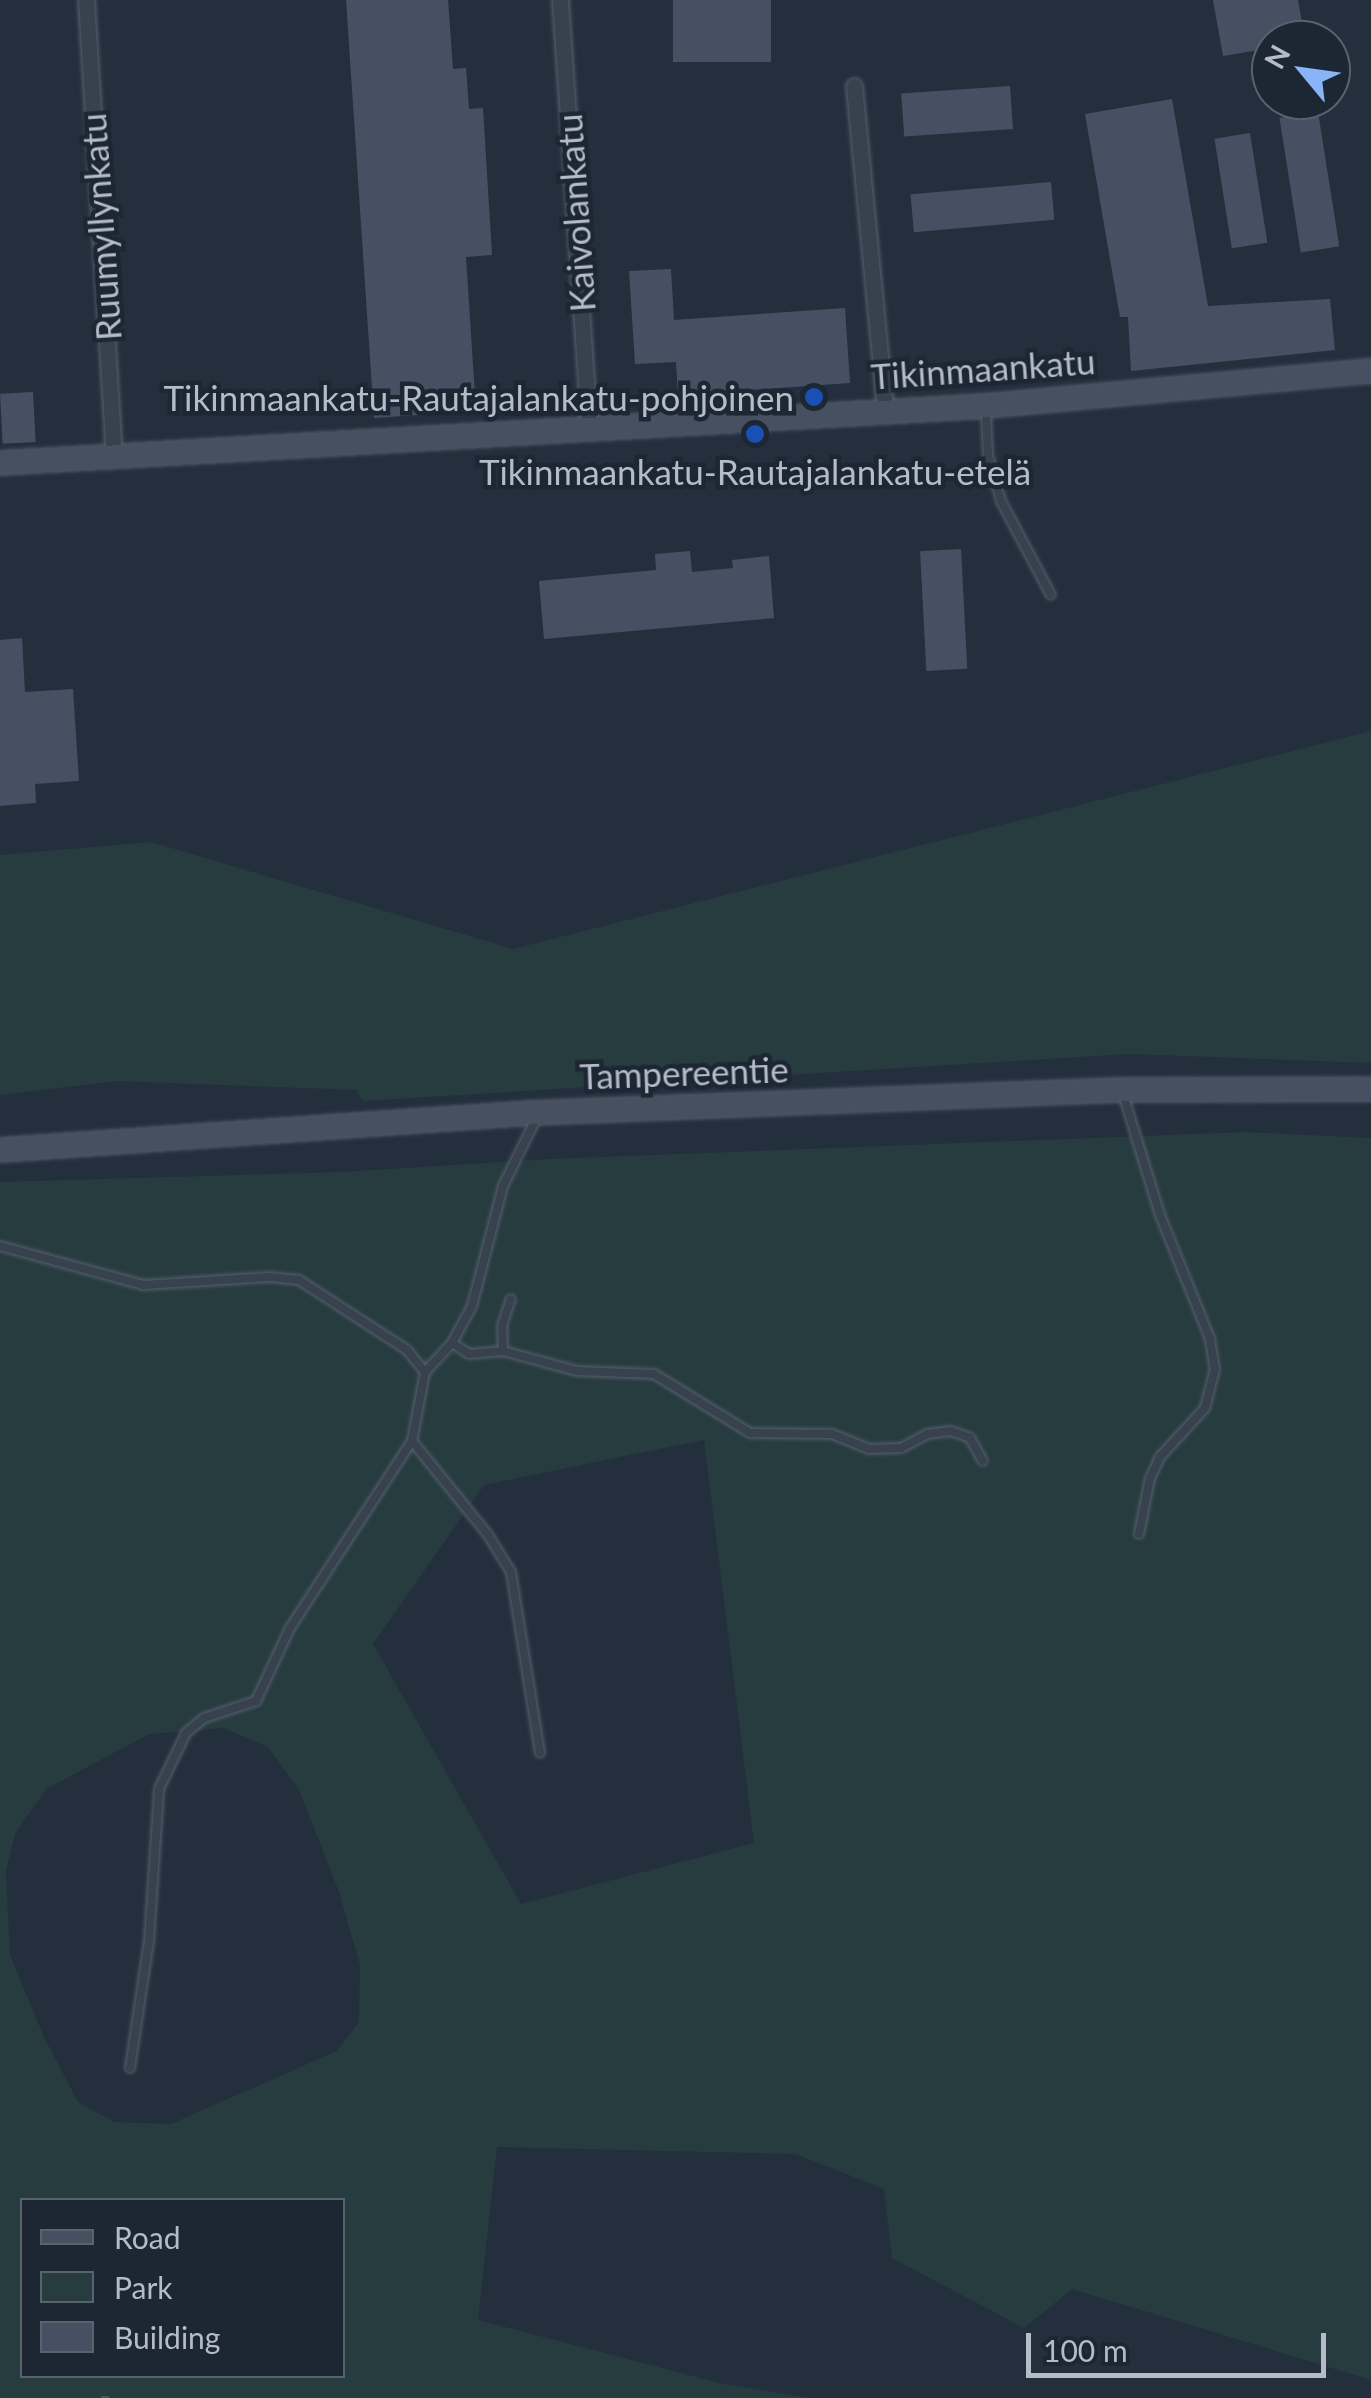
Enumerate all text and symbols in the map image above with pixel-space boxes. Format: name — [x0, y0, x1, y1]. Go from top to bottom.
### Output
north arrow — [1251, 20, 1351, 120]
text: N — [1256, 39, 1297, 74]
street label: Ruumyllynkatu — [71, 112, 129, 342]
street label: Kaivolankatu — [547, 113, 603, 313]
street label: Tikinmaankatu — [869, 339, 1097, 397]
place label: Tikinmaankatu-Rautajalankatu-pohjoinen — [164, 376, 794, 418]
marker: Tikinmaankatu-Rautajalankatu-pohjoinen — [803, 386, 825, 408]
marker: Tikinmaankatu-Rautajalankatu-etelä — [744, 423, 766, 445]
place label: Tikinmaankatu-Rautajalankatu-etelä — [479, 450, 1031, 492]
street label: Tampereentie — [579, 1047, 789, 1097]
legend — [20, 2198, 345, 2378]
text: Road — [114, 2219, 181, 2255]
text: Park — [114, 2269, 173, 2305]
scale bar — [1031, 2313, 1331, 2375]
text: Building — [114, 2319, 220, 2355]
text: 100 m — [1043, 2332, 1128, 2368]

